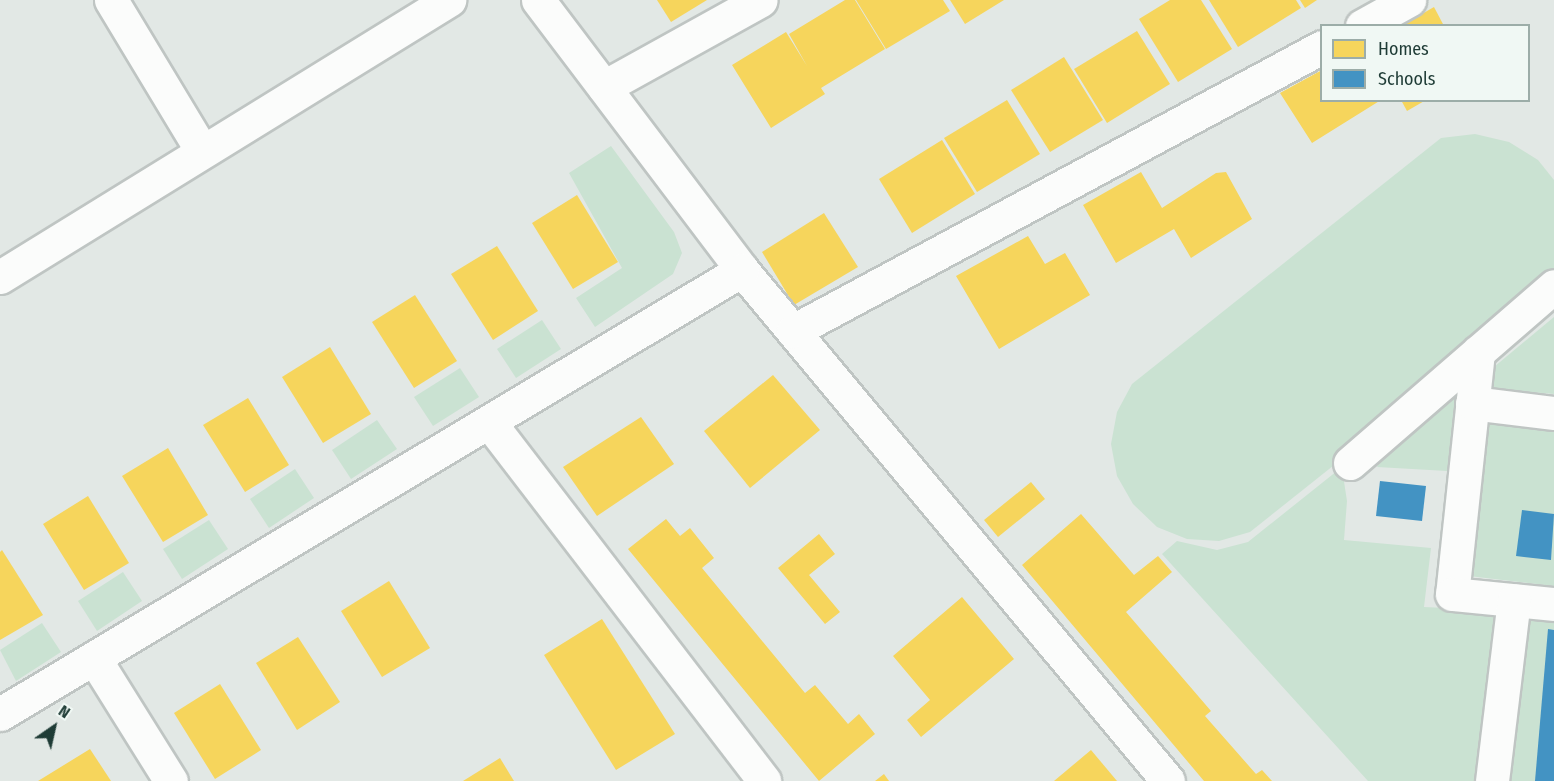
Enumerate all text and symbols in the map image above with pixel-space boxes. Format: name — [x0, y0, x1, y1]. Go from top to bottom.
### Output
legend — [1320, 24, 1530, 102]
text: Homes — [1378, 38, 1429, 60]
text: Schools — [1378, 68, 1436, 90]
north arrow — [24, 697, 84, 757]
text: N — [55, 701, 74, 722]

